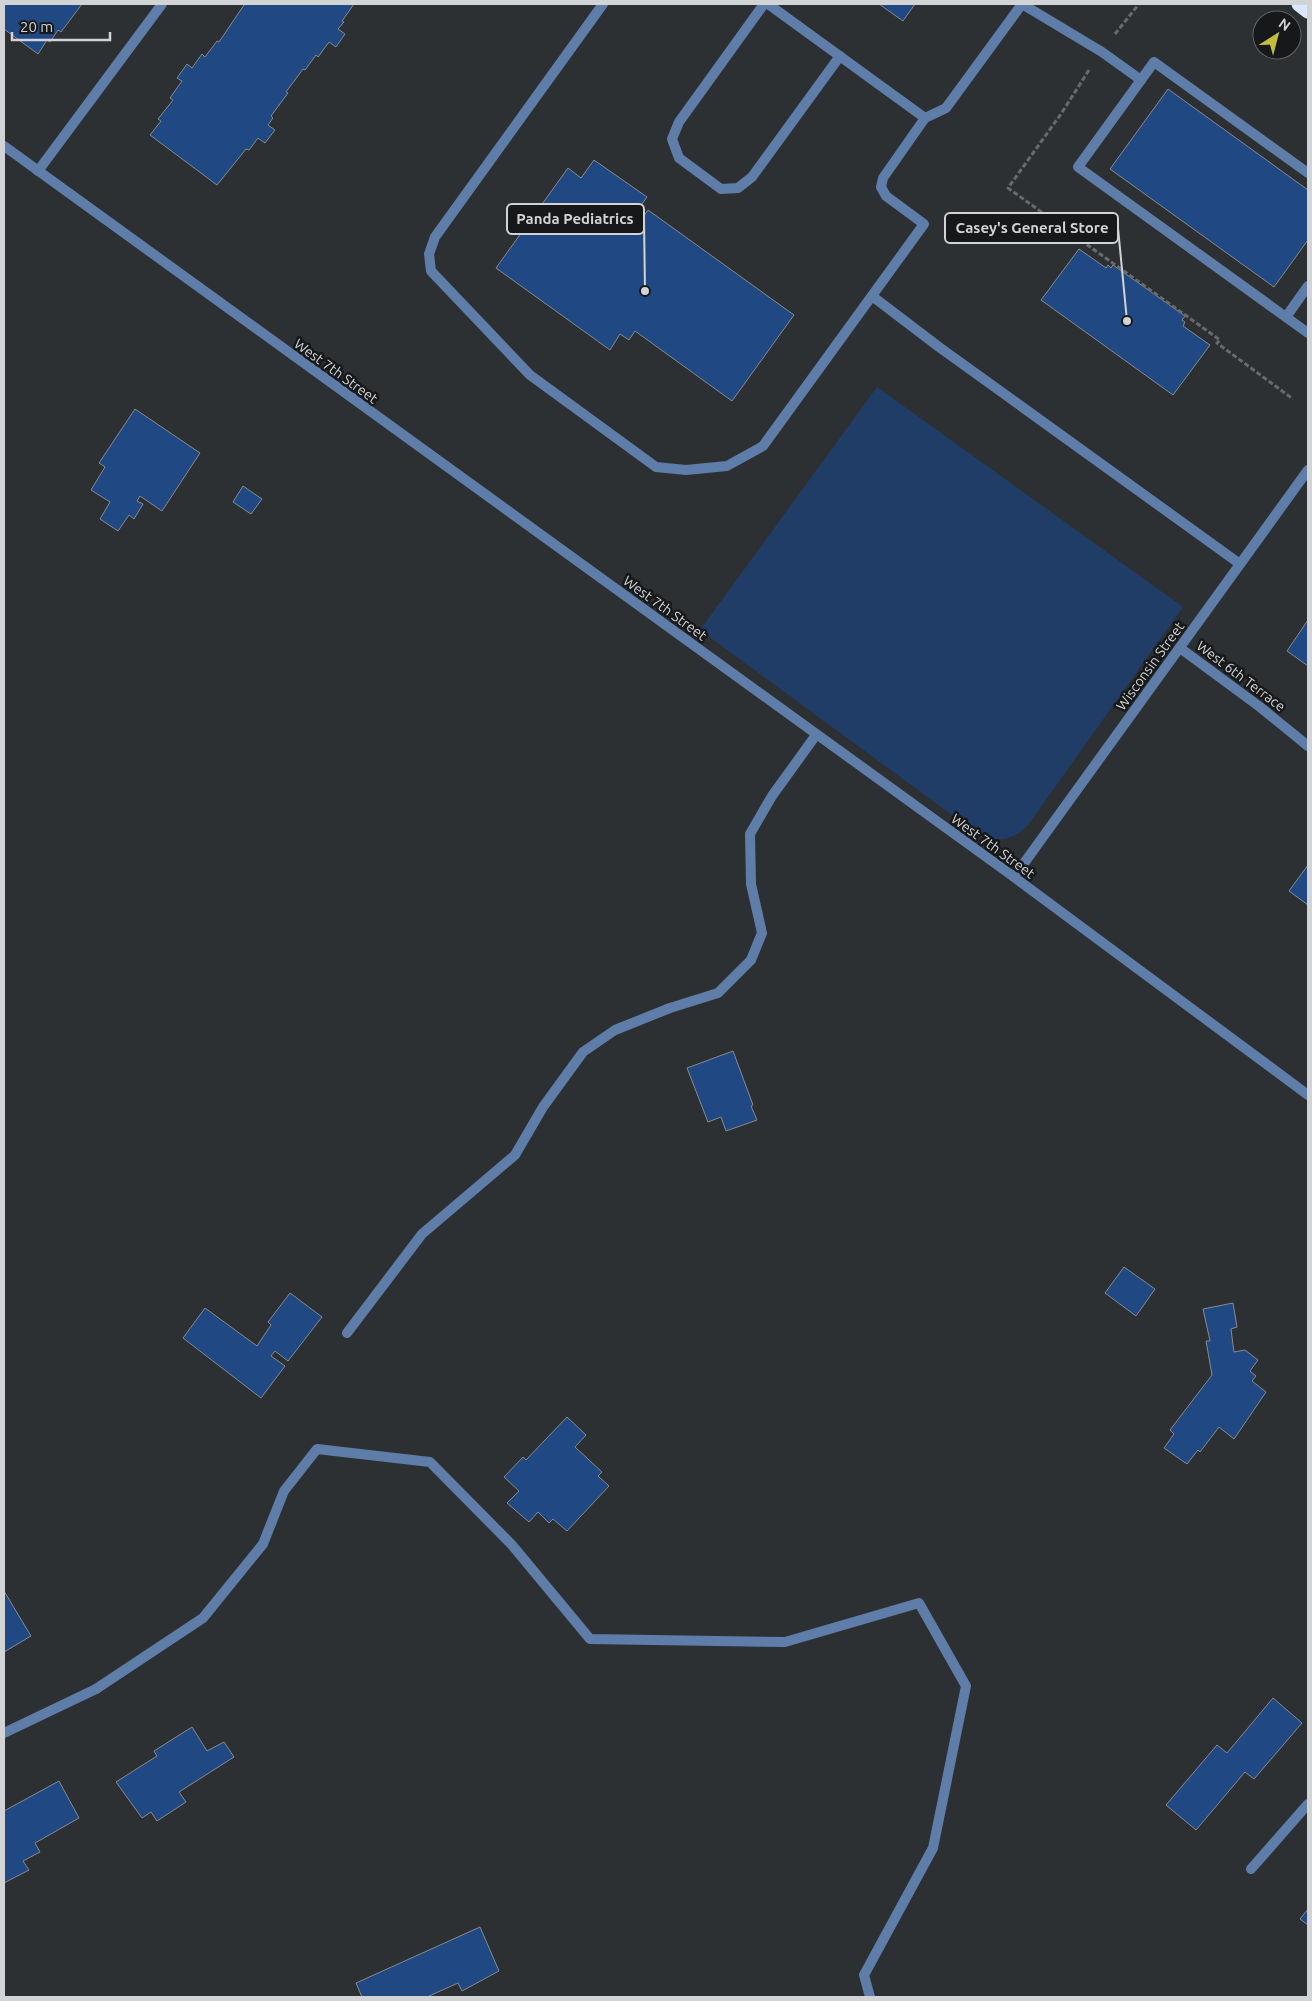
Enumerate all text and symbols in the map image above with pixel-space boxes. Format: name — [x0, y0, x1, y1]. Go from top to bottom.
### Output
scale bar — [12, 10, 110, 42]
north arrow — [1252, 10, 1302, 60]
text: N — [1276, 15, 1294, 34]
text: 20 m — [20, 18, 53, 35]
callout: Panda Pediatrics — [507, 204, 644, 234]
text: Panda Pediatrics — [516, 210, 634, 227]
callout: Casey's General Store — [945, 213, 1118, 243]
text: Casey's General Store — [955, 219, 1109, 236]
street label: West 7th Street — [291, 335, 381, 407]
street label: West 7th Street — [620, 572, 710, 644]
street label: Wisconsin Street — [1113, 618, 1188, 713]
street label: West 6th Terrace — [1194, 638, 1288, 714]
street label: West 7th Street — [948, 810, 1038, 882]

